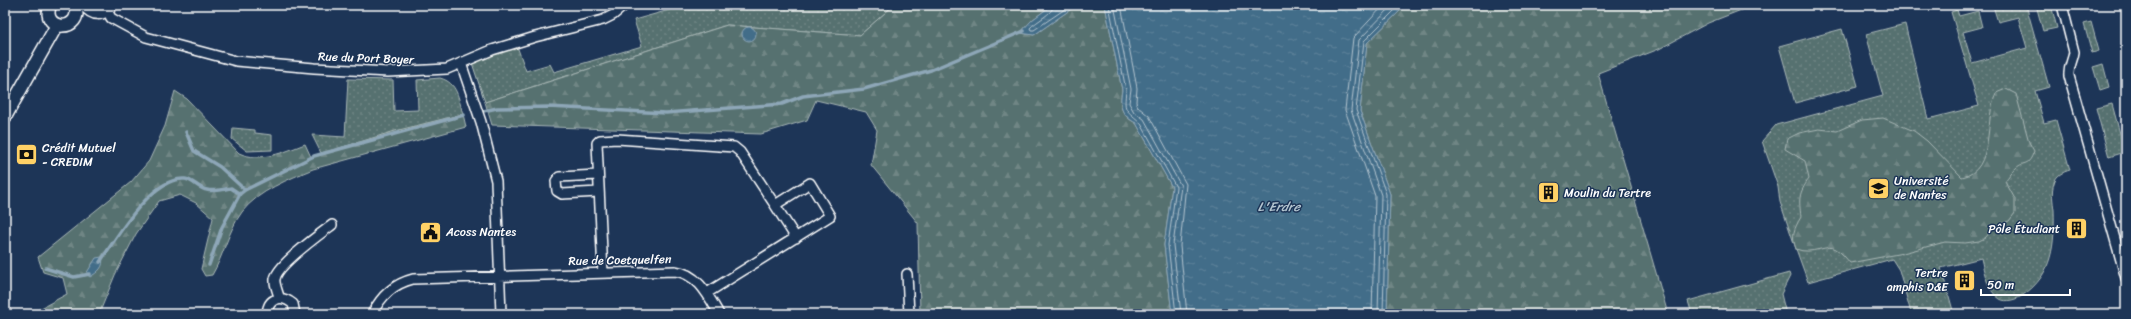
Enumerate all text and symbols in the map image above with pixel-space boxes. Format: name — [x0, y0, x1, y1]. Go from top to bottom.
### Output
street label: Rue du Port Boyer — [318, 45, 415, 71]
place label: Crédit Mutuel - CREDIM — [42, 137, 116, 173]
bank icon: Crédit Mutuel - CREDIM — [13, 142, 39, 168]
place label: Université de Nantes — [1894, 170, 1949, 206]
school or university icon: Université de Nantes — [1866, 175, 1892, 201]
building icon: Moulin du Tertre — [1536, 180, 1562, 206]
place label: Moulin du Tertre — [1564, 182, 1651, 204]
water label: L'Erdre — [1258, 195, 1301, 218]
building icon: Pôle Étudiant — [2063, 216, 2089, 242]
place label: Pôle Étudiant — [1988, 218, 2060, 240]
public building icon: Acoss Nantes — [417, 219, 443, 245]
place label: Acoss Nantes — [445, 221, 516, 243]
street label: Rue de Coetquelfen — [568, 248, 672, 272]
place label: Tertre amphis D&E — [1887, 262, 1949, 298]
building icon: Tertre amphis D&E — [1951, 267, 1977, 293]
scale bar — [1981, 271, 2070, 297]
text: 50 m — [1987, 274, 2014, 296]

